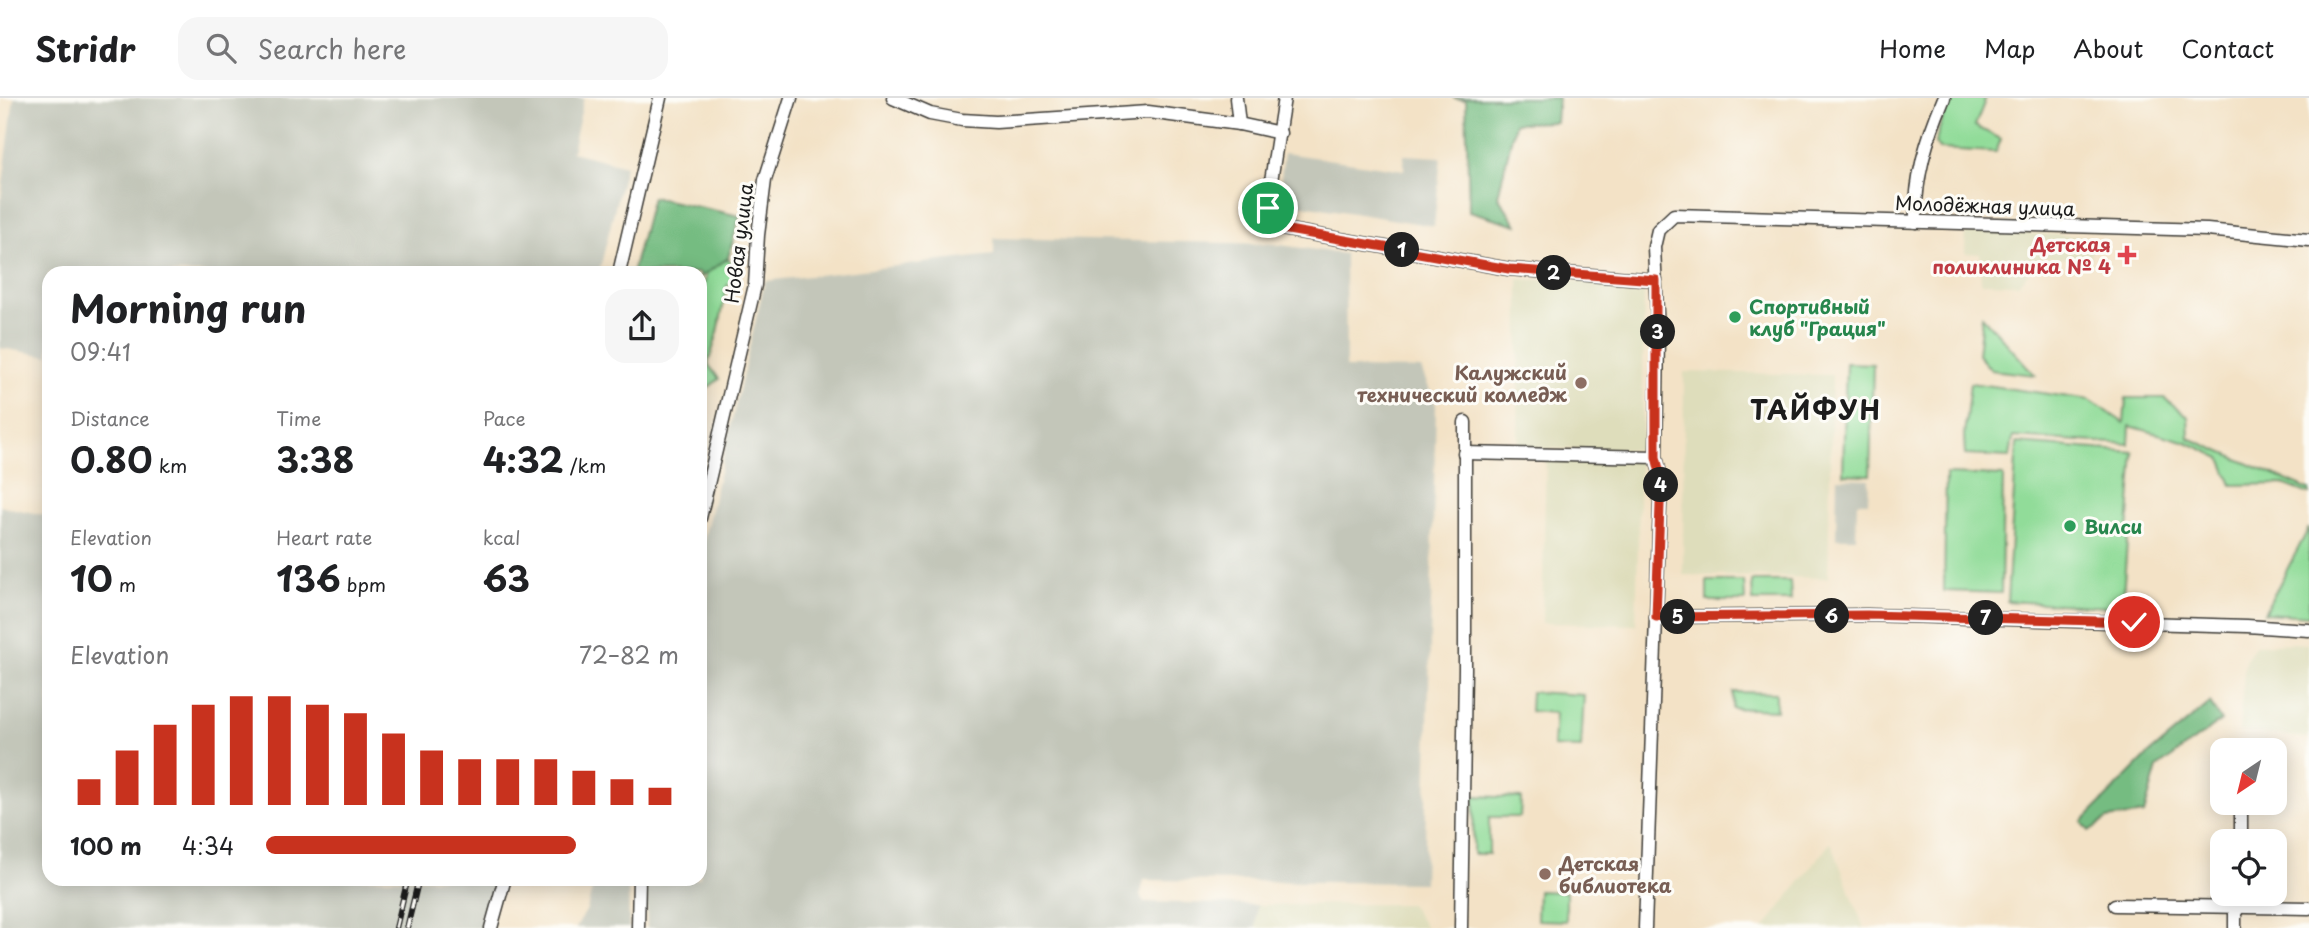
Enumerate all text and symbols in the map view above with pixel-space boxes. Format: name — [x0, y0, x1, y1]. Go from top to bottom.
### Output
search box — [178, 17, 668, 80]
text: Stridr — [35, 23, 136, 73]
icon: search — [202, 29, 240, 67]
text: Search here — [258, 29, 406, 68]
text: Home — [1879, 30, 1946, 66]
text: Map — [1984, 30, 2035, 66]
text: About — [2073, 30, 2143, 66]
text: Contact — [2181, 30, 2274, 66]
pin — [1238, 178, 1298, 238]
street label: Новая улица — [717, 181, 759, 305]
street label: Молодёжная улица — [1895, 188, 2076, 222]
icon: arrive — [1249, 189, 1287, 227]
place label: Детская поликлиника № 4 — [1932, 230, 2111, 280]
pin: 1 — [1384, 232, 1420, 268]
text: 1 — [1397, 235, 1406, 263]
marker: Детская поликлиника № 4 — [2117, 245, 2137, 265]
pin: 2 — [1536, 256, 1572, 290]
text: 2 — [1547, 258, 1560, 286]
text: Morning run — [70, 279, 306, 336]
button: share — [605, 289, 679, 363]
place label: Спортивный клуб "Грация" — [1749, 292, 1886, 342]
marker: Спортивный клуб "Грация" — [1727, 309, 1743, 325]
pin: 3 — [1640, 314, 1676, 350]
text: 3 — [1651, 317, 1664, 345]
text: 09:41 — [70, 334, 131, 369]
place label: Калужский технический колледж — [1357, 358, 1567, 408]
marker: Калужский технический колледж — [1573, 375, 1589, 391]
district label: ТАЙФУН — [1750, 390, 1882, 429]
text: Distance — [70, 404, 150, 432]
text: Time — [276, 404, 321, 432]
text: Pace — [483, 404, 526, 432]
text: 0.80 — [70, 432, 152, 485]
text: 3:38 — [276, 432, 354, 485]
text: 4:32 — [483, 432, 564, 485]
text: km — [152, 451, 187, 479]
text: /km — [564, 451, 606, 479]
pin: 4 — [1644, 468, 1678, 502]
text: 4 — [1654, 470, 1667, 498]
place label: Вилси — [2084, 512, 2142, 540]
marker: Вилси — [2062, 518, 2078, 534]
text: Elevation — [70, 523, 152, 551]
text: Heart rate — [276, 523, 372, 551]
text: kcal — [483, 523, 521, 551]
text: 10 — [70, 551, 113, 604]
text: 136 — [276, 551, 341, 604]
text: 63 — [483, 551, 530, 604]
text: m — [113, 570, 136, 598]
text: bpm — [341, 570, 386, 598]
pin — [2104, 592, 2164, 652]
pin: 6 — [1814, 598, 1850, 634]
pin: 5 — [1660, 600, 1696, 634]
text: 6 — [1825, 601, 1838, 629]
pin: 7 — [1968, 601, 2004, 636]
text: 5 — [1671, 602, 1684, 630]
text: 7 — [1980, 603, 1991, 631]
icon: check — [2115, 603, 2153, 641]
text: Elevation — [70, 637, 169, 672]
text: 72–82 m — [579, 637, 679, 672]
north arrow — [2210, 738, 2287, 816]
map controls — [2210, 738, 2287, 906]
text: 100 m — [70, 828, 142, 863]
text: 4:34 — [182, 828, 234, 863]
button: locate — [2210, 829, 2287, 906]
place label: Детская библиотека — [1558, 849, 1672, 899]
marker: Детская библиотека — [1537, 866, 1553, 882]

